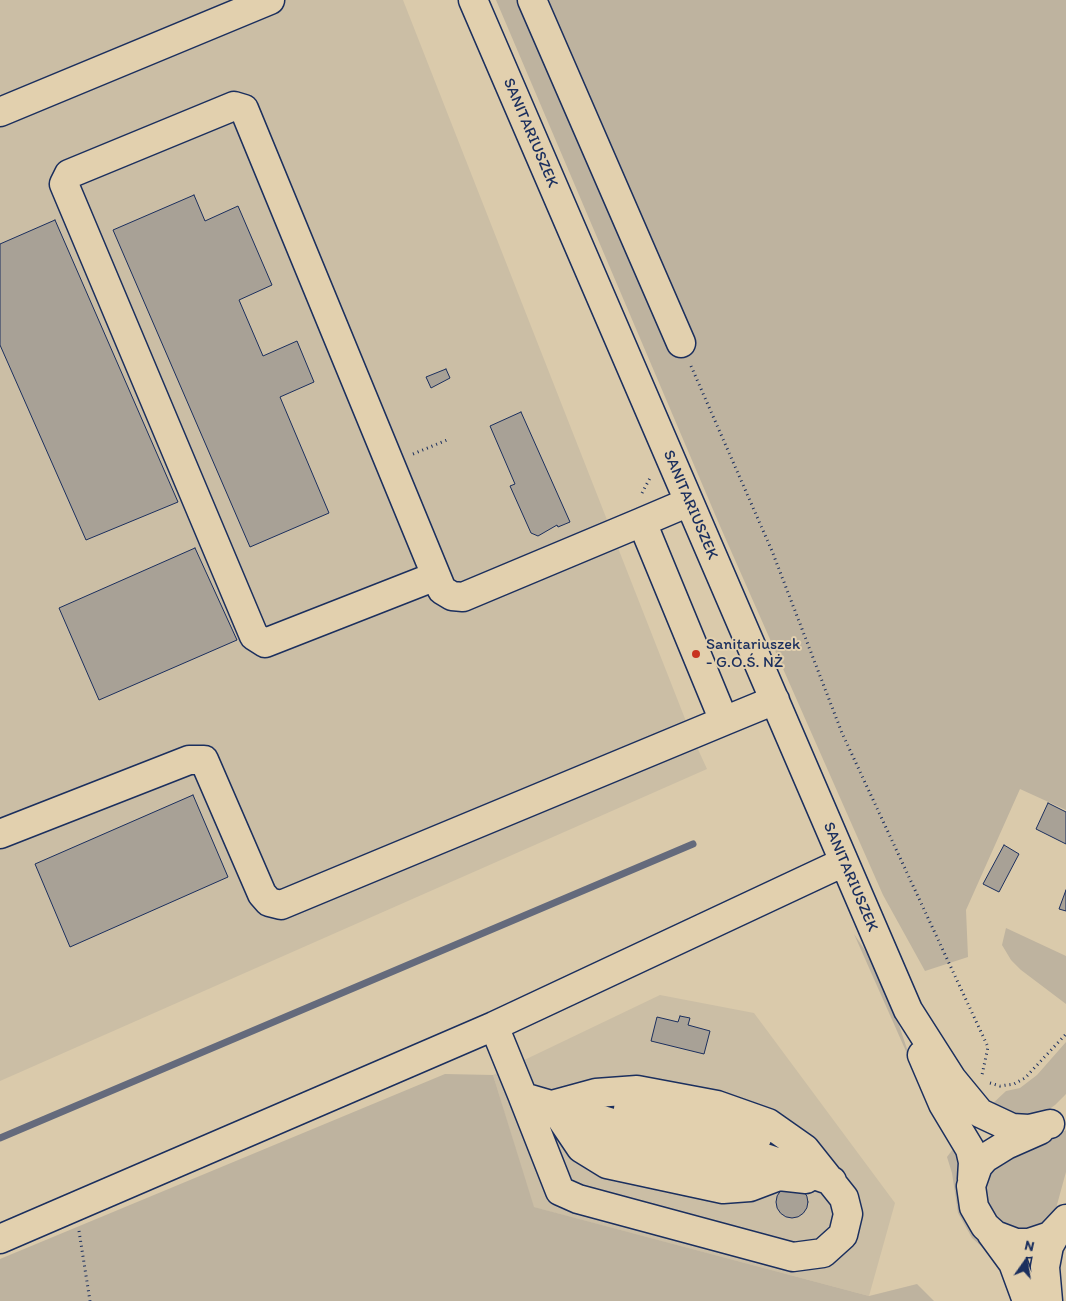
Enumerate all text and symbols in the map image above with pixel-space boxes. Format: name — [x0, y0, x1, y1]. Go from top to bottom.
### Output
street label: SANITARIUSZEK — [498, 75, 562, 191]
street label: SANITARIUSZEK — [658, 447, 722, 563]
place label: Sanitariuszek - G.O.Ś. NŻ — [706, 635, 800, 673]
marker: Sanitariuszek - G.O.Ś. NŻ — [690, 648, 702, 660]
street label: SANITARIUSZEK — [818, 819, 882, 935]
north arrow — [1001, 1236, 1051, 1286]
text: N — [1023, 1237, 1036, 1255]

